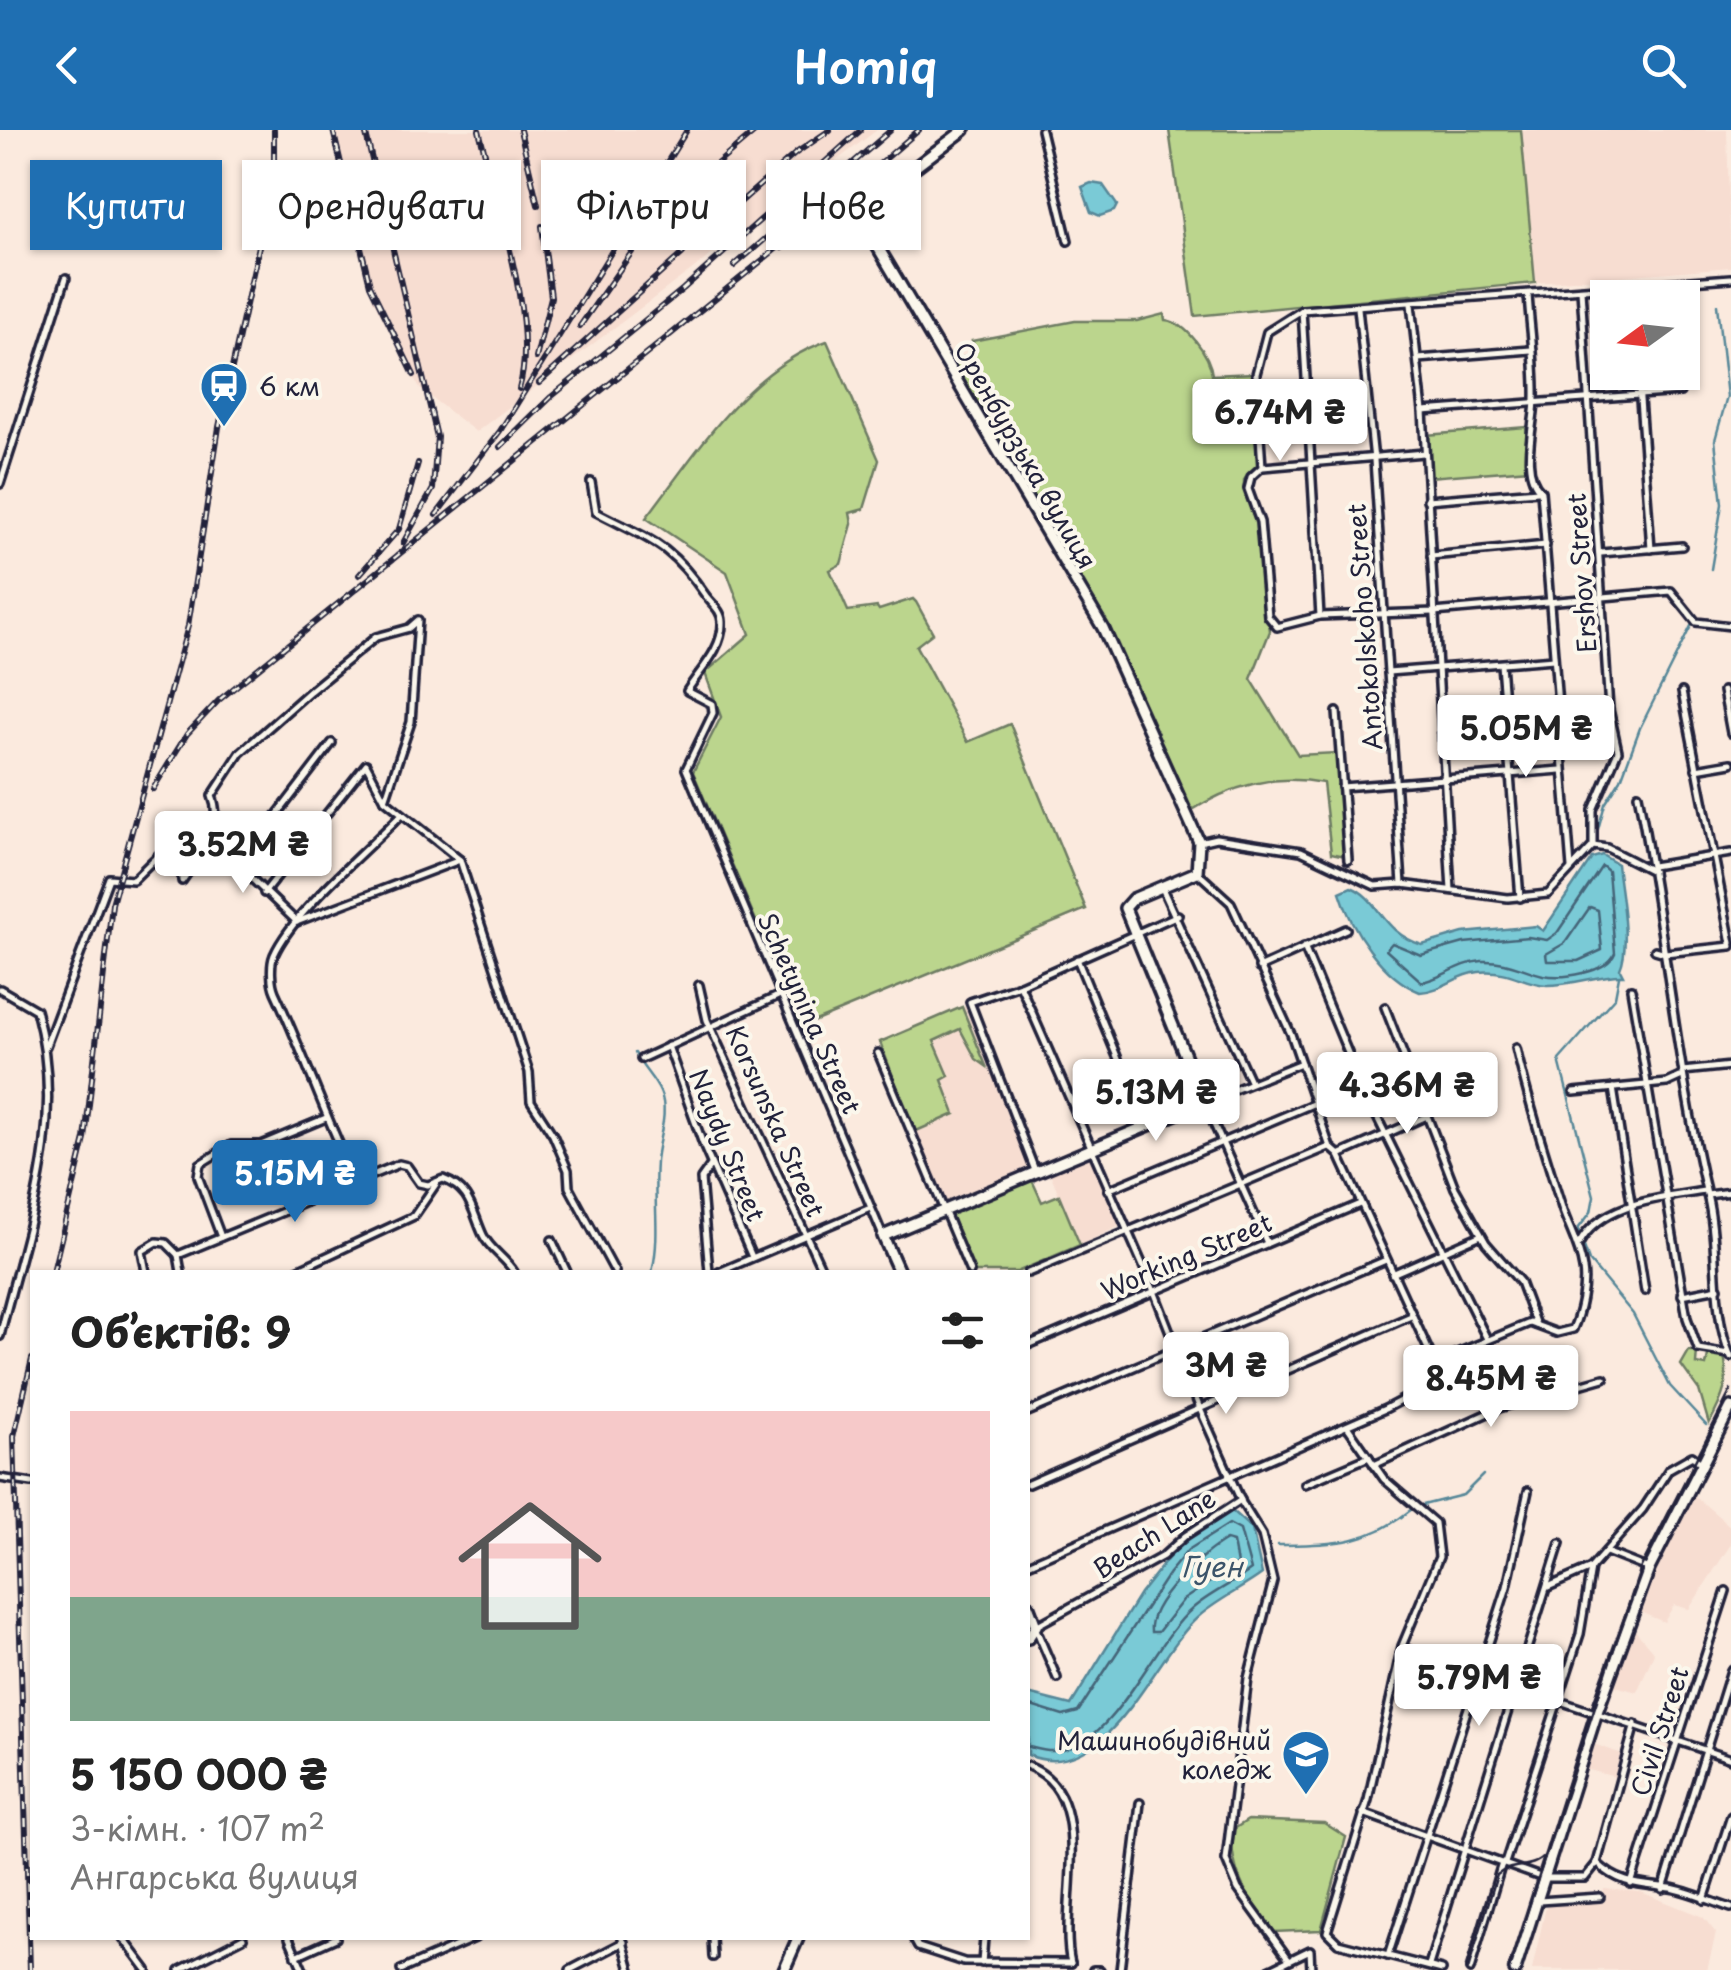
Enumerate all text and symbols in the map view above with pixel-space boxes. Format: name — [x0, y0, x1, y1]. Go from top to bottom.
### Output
text: Homiq — [794, 31, 937, 99]
icon: back — [40, 38, 95, 93]
icon: search — [1636, 38, 1691, 93]
chip: Купити — [30, 160, 222, 250]
chip: Орендувати — [242, 160, 521, 250]
chip: Фільтри — [541, 160, 746, 250]
chip: Нове — [766, 160, 921, 250]
north arrow — [1590, 280, 1700, 390]
map controls — [1590, 280, 1700, 390]
street label: Оренбурзька вулиця — [945, 334, 1107, 576]
station icon: 6 км — [198, 360, 250, 428]
place label: 6 км — [259, 367, 320, 405]
pin: 6.74M ₴ — [1188, 379, 1372, 464]
text: 6.74M ₴ — [1214, 387, 1346, 435]
street label: Ershov Street — [1556, 492, 1606, 654]
street label: Antokolskoho Street — [1336, 503, 1392, 751]
pin: 5.05M ₴ — [1434, 695, 1618, 780]
text: 5.05M ₴ — [1459, 703, 1593, 751]
pin: 3.52M ₴ — [151, 811, 335, 896]
text: 3.52M ₴ — [177, 819, 309, 867]
street label: Schetynina Street — [749, 906, 871, 1120]
street label: Korsunska Street — [717, 1019, 835, 1223]
pin: 4.36M ₴ — [1315, 1052, 1499, 1137]
pin: 5.13M ₴ — [1064, 1059, 1248, 1144]
text: 4.36M ₴ — [1339, 1060, 1475, 1108]
street label: Naydy Street — [680, 1063, 776, 1227]
text: 5.13M ₴ — [1095, 1067, 1217, 1115]
pin: 5.15M ₴ — [203, 1140, 387, 1225]
text: 5.15M ₴ — [234, 1148, 356, 1196]
street label: Working Street — [1095, 1203, 1277, 1309]
text: Об’єктів: 9 — [70, 1299, 291, 1362]
icon: filters — [935, 1303, 990, 1358]
pin: 3M ₴ — [1167, 1332, 1285, 1417]
text: 3M ₴ — [1185, 1340, 1267, 1388]
pin: 8.45M ₴ — [1399, 1345, 1583, 1430]
text: 8.45M ₴ — [1425, 1353, 1557, 1401]
icon: home — [440, 1476, 620, 1656]
street label: Beach Lane — [1085, 1479, 1223, 1587]
water label: Гуен — [1181, 1544, 1244, 1587]
pin: 5.79M ₴ — [1387, 1644, 1571, 1729]
text: 5.79M ₴ — [1417, 1652, 1541, 1700]
street label: Civil Street — [1620, 1661, 1698, 1801]
place label: Машинобудівний коледж — [1057, 1721, 1271, 1788]
school or university icon: Машинобудівний коледж — [1280, 1728, 1332, 1796]
text: 5 150 000 ₴ — [70, 1741, 328, 1804]
text: 3-кімн. · 107 m² — [70, 1804, 325, 1852]
text: Ангарська вулиця — [70, 1852, 359, 1900]

